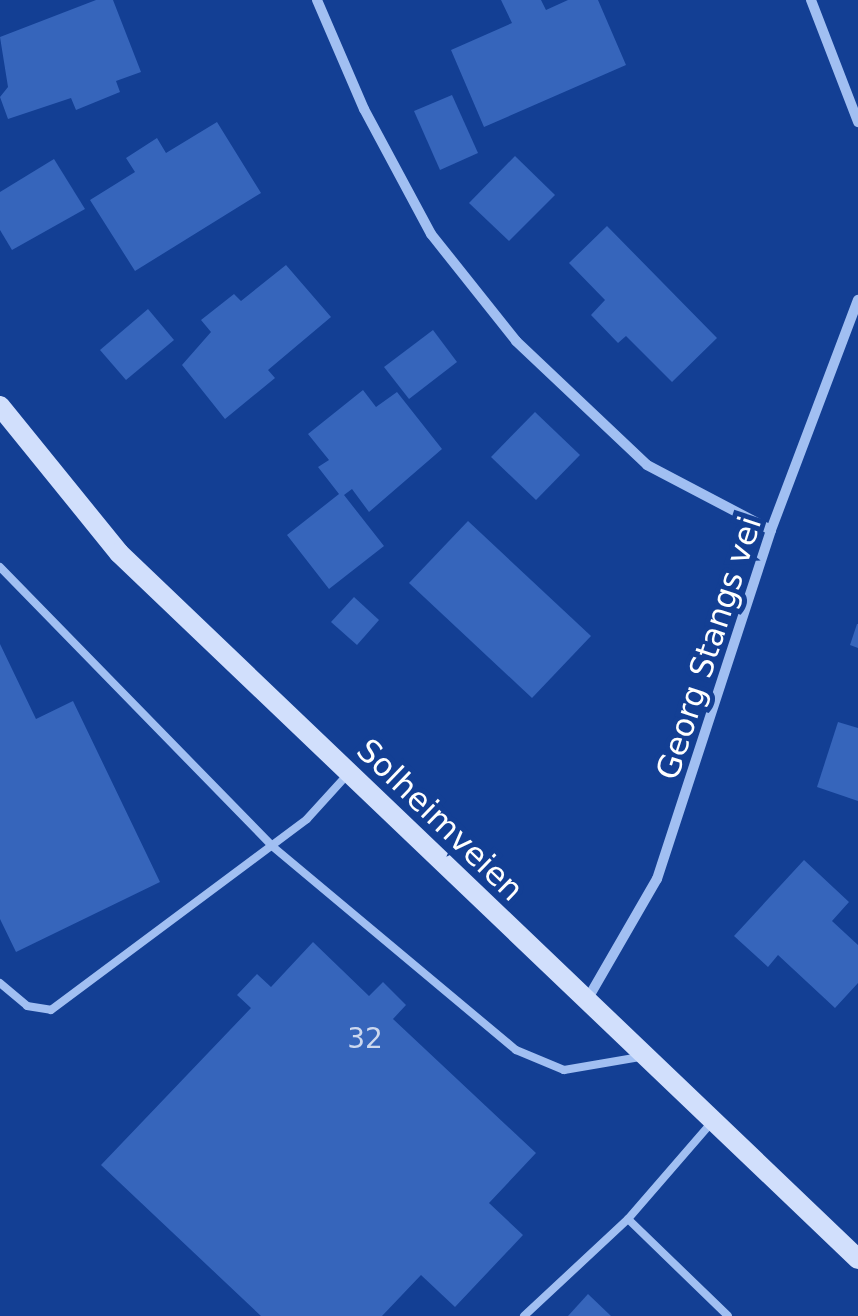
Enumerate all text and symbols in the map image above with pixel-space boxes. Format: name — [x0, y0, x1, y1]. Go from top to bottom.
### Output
street label: Georg Stangs vei — [648, 512, 770, 784]
street label: Solheimveien — [349, 731, 531, 909]
house number: 32 — [347, 1022, 383, 1056]

